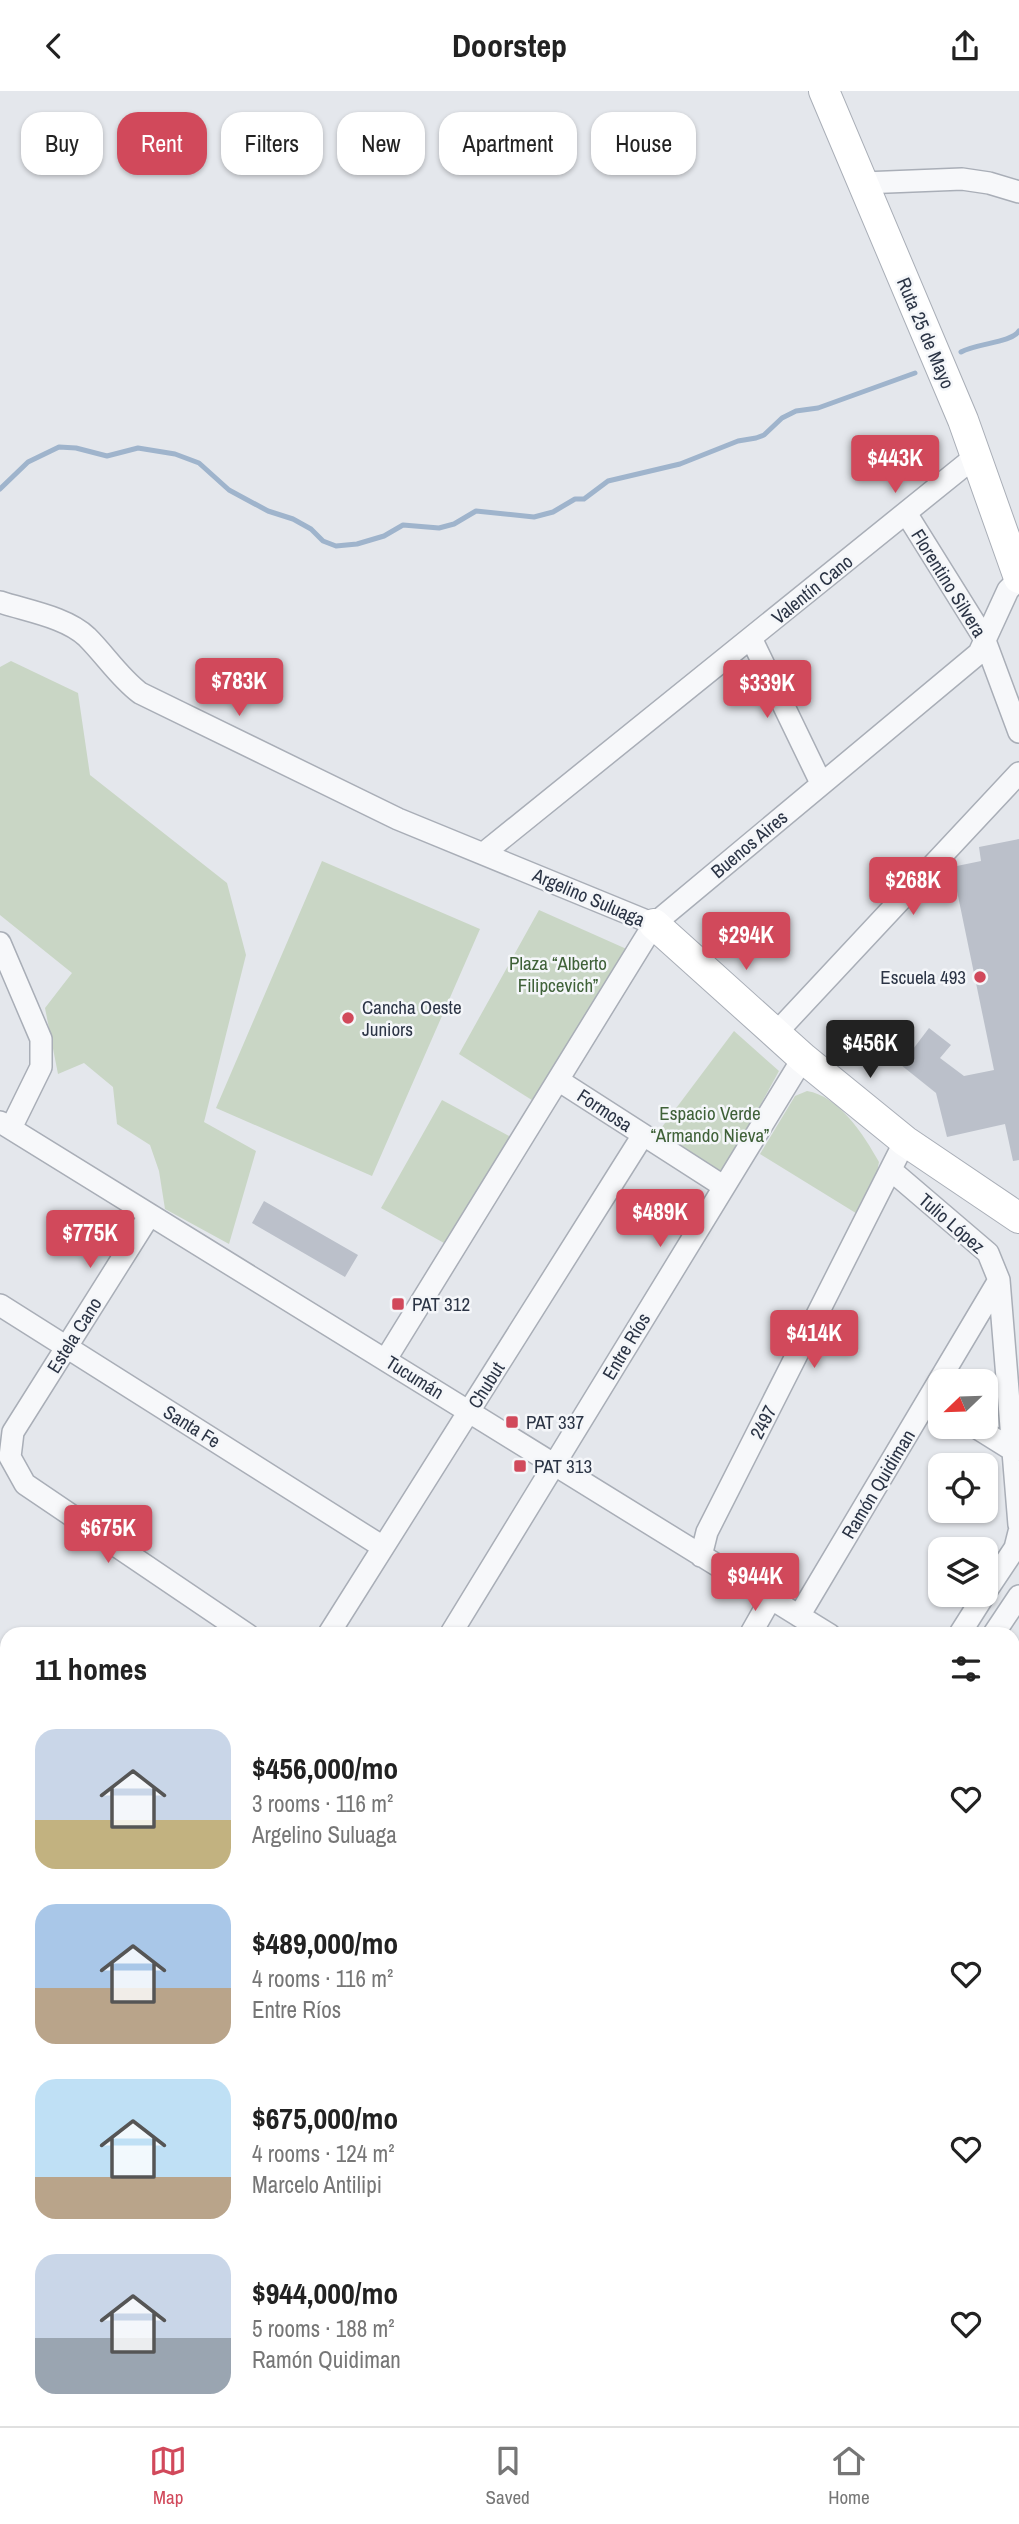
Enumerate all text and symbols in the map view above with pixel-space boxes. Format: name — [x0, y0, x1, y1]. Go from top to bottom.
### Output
text: Doorstep — [452, 24, 567, 67]
icon: back — [35, 27, 73, 65]
icon: share — [946, 27, 984, 65]
chip: Buy — [21, 112, 103, 175]
chip: Rent — [117, 112, 207, 175]
chip: Filters — [221, 112, 323, 175]
chip: New — [337, 112, 425, 175]
chip: Apartment — [439, 112, 577, 175]
chip: House — [591, 112, 696, 175]
street label: Ruta 25 de Mayo — [891, 273, 961, 393]
pin: $443K — [846, 435, 944, 495]
text: $443K — [867, 442, 923, 473]
street label: Florentino Silvera — [905, 524, 993, 642]
street label: Valentín Cano — [766, 548, 858, 630]
pin: $783K — [190, 659, 288, 718]
pin: $339K — [718, 661, 816, 720]
text: $783K — [211, 665, 267, 696]
text: $339K — [739, 667, 795, 698]
street label: Buenos Aires — [705, 804, 793, 884]
pin: $268K — [864, 857, 962, 917]
street label: Argelino Suluaga — [528, 861, 649, 932]
text: $268K — [885, 864, 941, 895]
pin: $294K — [697, 913, 795, 972]
text: $294K — [718, 919, 774, 950]
park label: Plaza “Alberto Filipcevich” — [509, 950, 607, 998]
place label: Escuela 493 — [880, 964, 966, 990]
marker: Escuela 493 — [972, 969, 988, 985]
place label: Cancha Oeste Juniors — [362, 994, 462, 1042]
marker: Cancha Oeste Juniors — [340, 1010, 356, 1026]
pin: $456K — [821, 1021, 919, 1080]
text: $456K — [842, 1027, 898, 1058]
street label: Formosa — [572, 1083, 638, 1138]
park label: Espacio Verde “Armando Nieva” — [651, 1100, 769, 1148]
street label: Tulio López — [913, 1187, 991, 1259]
pin: $489K — [611, 1189, 709, 1249]
text: $489K — [632, 1196, 688, 1227]
pin: $775K — [41, 1211, 139, 1270]
text: $775K — [62, 1217, 118, 1248]
place label: PAT 312 — [412, 1291, 470, 1317]
street label: Estela Cano — [40, 1292, 108, 1378]
marker: PAT 312 — [390, 1296, 406, 1312]
street label: Entre Ríos — [596, 1308, 656, 1384]
pin: $414K — [765, 1311, 863, 1370]
text: $414K — [786, 1317, 842, 1348]
street label: Tucumán — [381, 1349, 449, 1405]
street label: Chubut — [462, 1356, 511, 1413]
north arrow — [928, 1369, 998, 1439]
map controls — [928, 1369, 998, 1607]
street label: Santa Fe — [159, 1398, 225, 1454]
street label: 2497 — [744, 1400, 783, 1443]
place label: PAT 337 — [526, 1409, 584, 1435]
marker: PAT 337 — [504, 1414, 520, 1430]
street label: Ramón Quidiman — [835, 1425, 921, 1543]
place label: PAT 313 — [534, 1453, 592, 1479]
button: locate — [928, 1453, 998, 1523]
marker: PAT 313 — [512, 1458, 528, 1474]
pin: $675K — [59, 1505, 157, 1565]
text: $675K — [80, 1512, 136, 1543]
button: layers — [928, 1537, 998, 1607]
pin: $944K — [706, 1553, 804, 1613]
text: $944K — [727, 1560, 783, 1591]
text: 11 homes — [35, 1649, 147, 1689]
icon: filters — [947, 1650, 985, 1688]
text: $456,000/mo — [252, 1748, 398, 1788]
icon: home — [91, 1757, 175, 1841]
icon: heart — [947, 1780, 985, 1818]
text: 3 rooms · 116 m² — [252, 1788, 393, 1819]
text: Argelino Suluaga — [252, 1819, 397, 1850]
text: $489,000/mo — [252, 1923, 398, 1963]
icon: home — [91, 1932, 175, 2016]
icon: heart — [947, 1955, 985, 1993]
text: 4 rooms · 116 m² — [252, 1963, 393, 1994]
text: Entre Ríos — [252, 1994, 341, 2025]
text: $675,000/mo — [252, 2098, 398, 2138]
icon: home — [91, 2107, 175, 2191]
icon: heart — [947, 2130, 985, 2168]
text: 4 rooms · 124 m² — [252, 2138, 395, 2169]
text: Marcelo Antilipi — [252, 2169, 382, 2200]
text: $944,000/mo — [252, 2273, 398, 2313]
icon: home — [91, 2282, 175, 2366]
icon: heart — [947, 2305, 985, 2343]
text: 5 rooms · 188 m² — [252, 2313, 395, 2344]
text: Ramón Quidiman — [252, 2344, 401, 2375]
tab: Map — [149, 2442, 187, 2510]
tab: Saved — [486, 2442, 530, 2510]
tab: Home — [828, 2442, 870, 2510]

